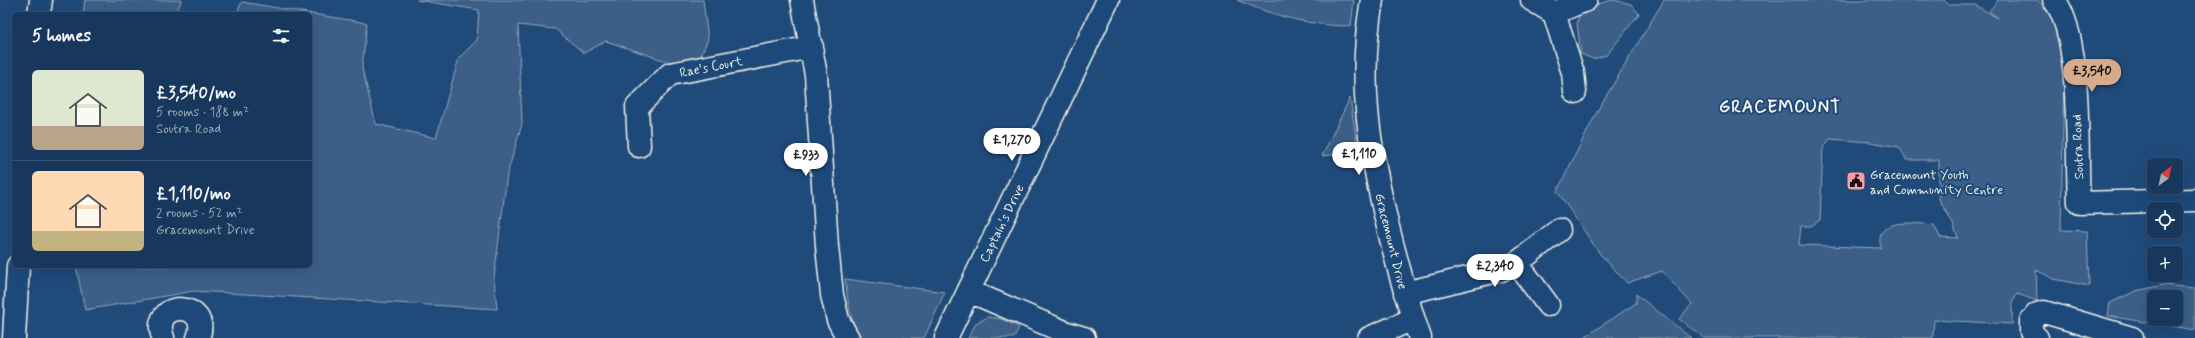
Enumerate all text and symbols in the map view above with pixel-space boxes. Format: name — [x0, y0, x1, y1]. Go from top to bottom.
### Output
text: 5 homes — [32, 25, 91, 47]
icon: filters — [270, 25, 292, 47]
street label: Rae's Court — [678, 53, 745, 82]
pin: £3,540 — [2059, 59, 2125, 93]
text: £3,540 — [2072, 63, 2112, 80]
text: £3,540/mo — [156, 82, 236, 104]
icon: home — [64, 86, 112, 134]
district label: GRACEMOUNT — [1719, 96, 1841, 118]
text: 5 rooms · 188 m² — [156, 104, 249, 121]
street label: Soutra Road — [2069, 114, 2088, 180]
text: Soutra Road — [156, 121, 221, 138]
pin: £1,270 — [979, 128, 1045, 162]
text: £1,270 — [992, 132, 1032, 149]
pin: £1,110 — [1326, 142, 1392, 176]
pin: £933 — [782, 143, 830, 177]
text: £1,110 — [1341, 146, 1377, 163]
text: £933 — [793, 147, 819, 164]
north arrow — [2147, 158, 2183, 194]
map controls — [2147, 158, 2183, 326]
place label: Gracemount Youth and Community Centre — [1870, 167, 2003, 199]
public building icon: Gracemount Youth and Community Centre — [1845, 170, 1867, 192]
street label: Captain's Drive — [976, 182, 1029, 265]
text: £1,110/mo — [156, 183, 231, 205]
icon: home — [64, 187, 112, 235]
street label: Gracemount Drive — [1370, 191, 1411, 291]
button: locate — [2147, 202, 2183, 238]
text: 2 rooms · 52 m² — [156, 205, 242, 222]
text: Gracemount Drive — [156, 222, 255, 239]
button: + — [2147, 246, 2183, 282]
pin: £2,340 — [1462, 254, 1528, 288]
text: £2,340 — [1476, 258, 1514, 275]
button: − — [2147, 290, 2183, 326]

